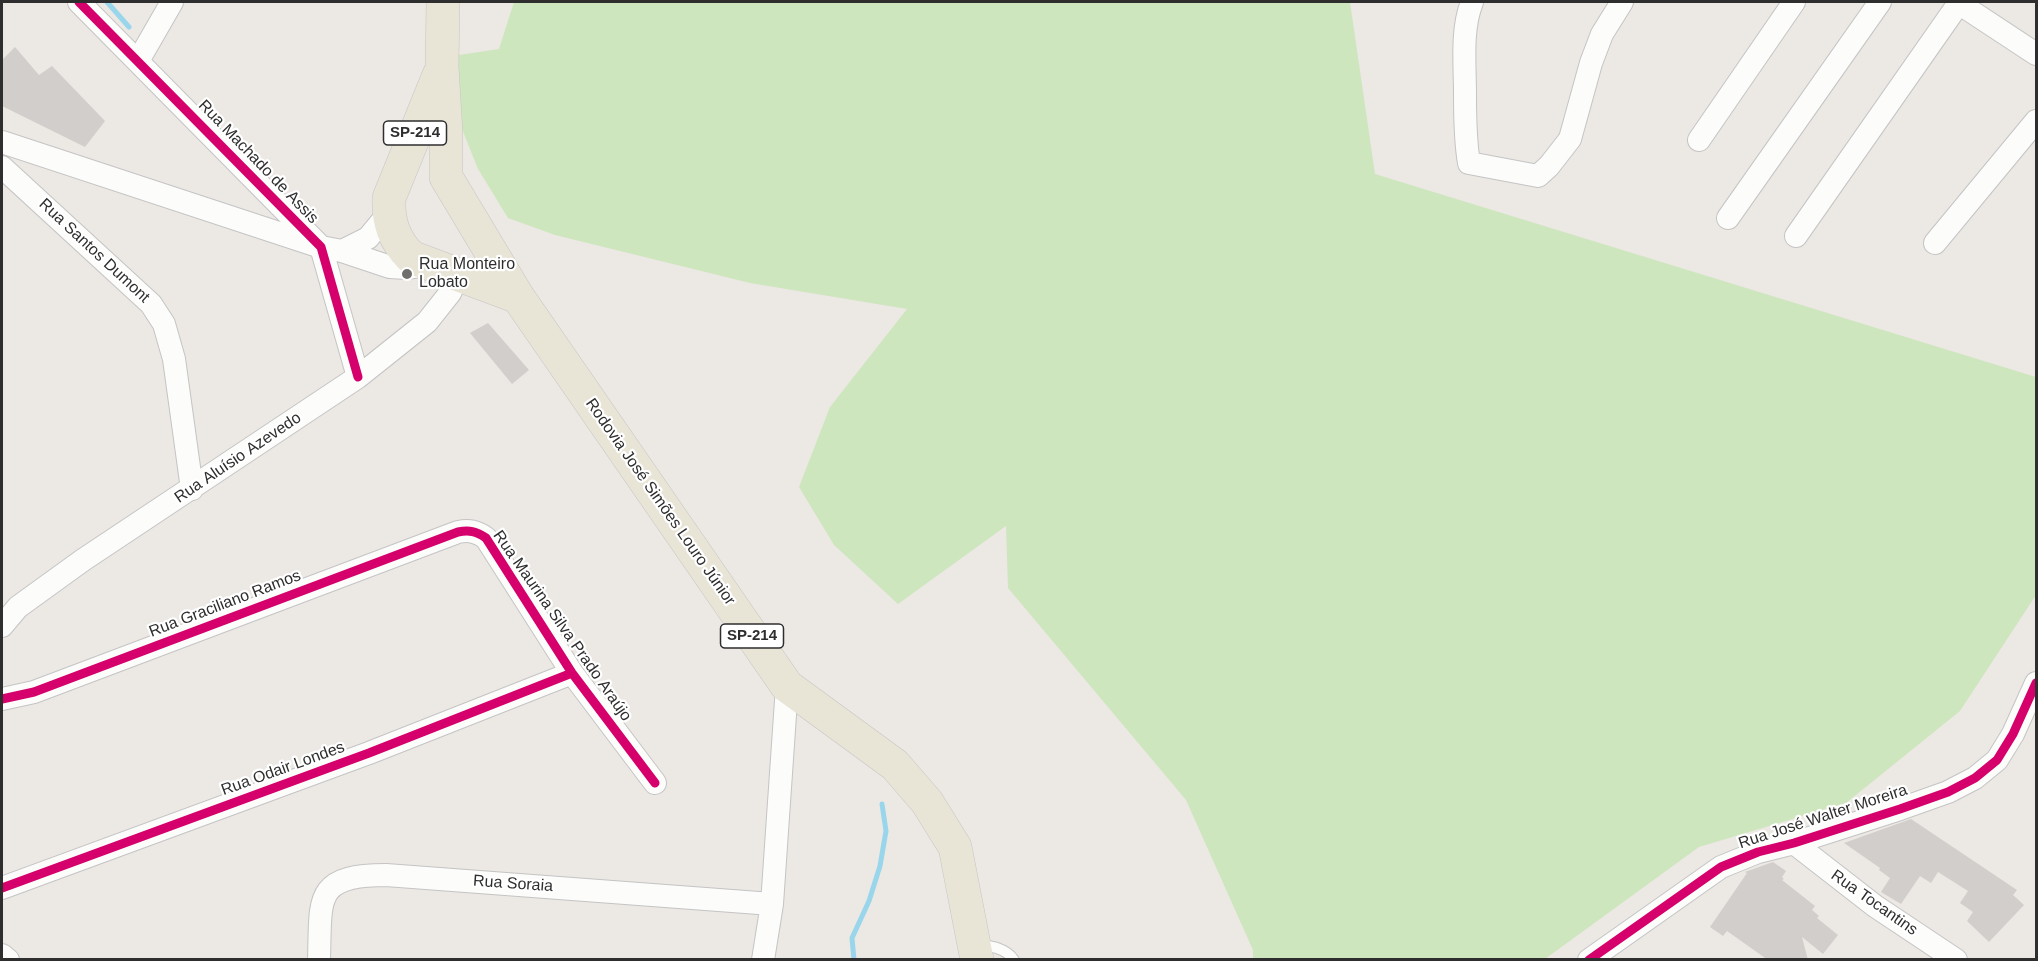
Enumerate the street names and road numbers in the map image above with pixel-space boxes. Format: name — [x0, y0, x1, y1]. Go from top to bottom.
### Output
street label: Rua Machado de Assis — [194, 96, 322, 228]
road number: SP-214 — [384, 121, 446, 145]
street label: Rua Santos Dumont — [35, 195, 153, 307]
street label: Rodovia José Simões Louro Júnior — [581, 395, 739, 609]
street label: Rua Aluísio Azevedo — [171, 409, 305, 507]
street label: Rua Maurina Silva Prado Araújo — [489, 527, 635, 725]
street label: Rua Graciliano Ramos — [146, 566, 304, 642]
road number: SP-214 — [720, 624, 783, 648]
street label: Rua Odair Londes — [219, 738, 347, 800]
street label: Rua José Walter Moreira — [1736, 781, 1910, 853]
street label: Rua Tocantins — [1827, 866, 1921, 940]
street label: Rua Soraia — [472, 872, 554, 896]

